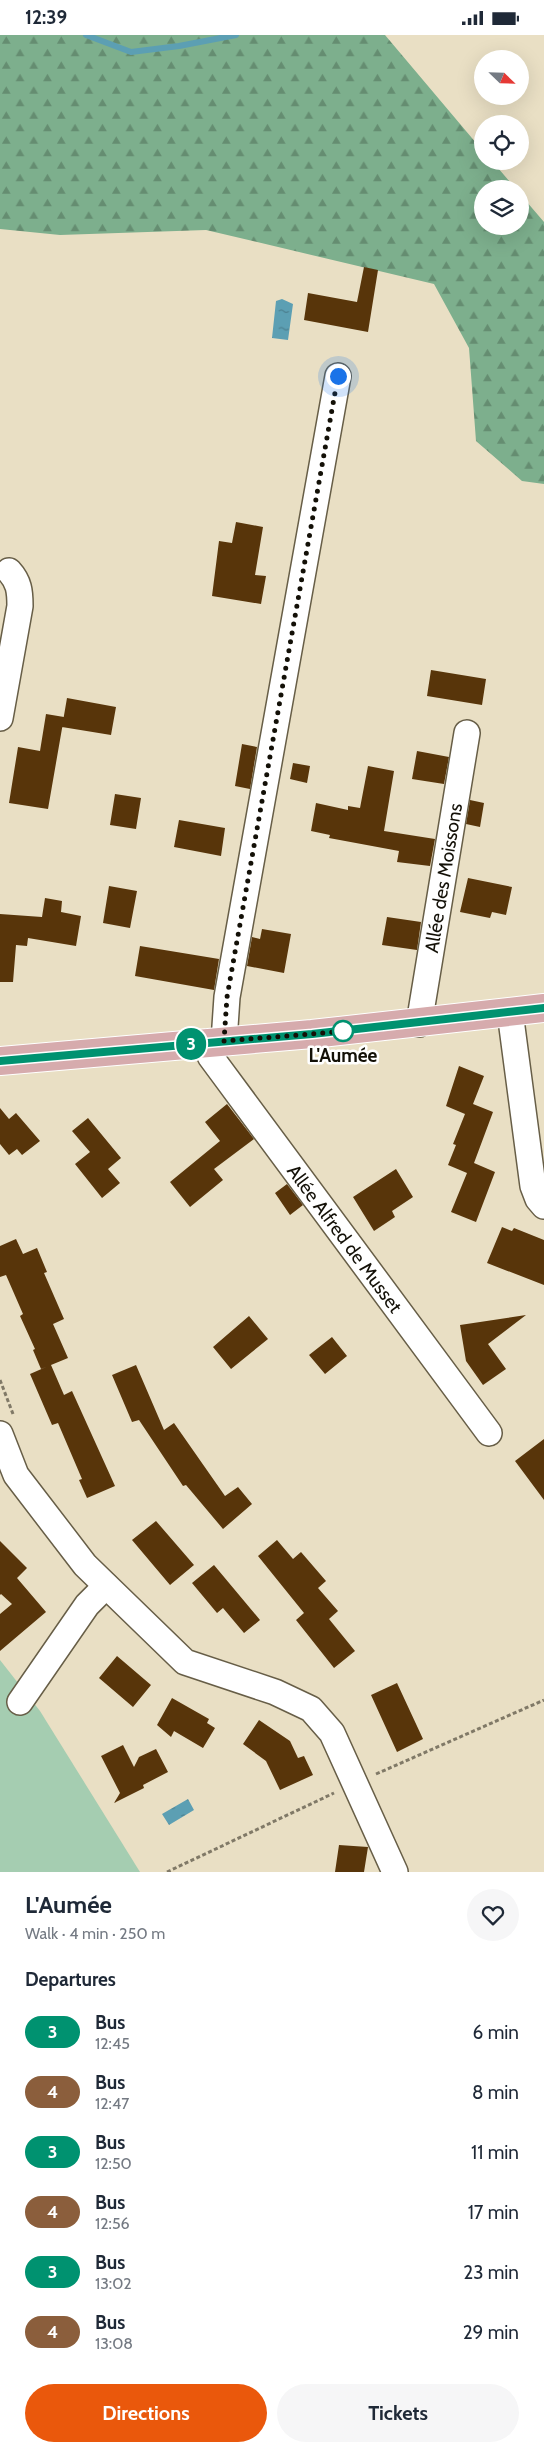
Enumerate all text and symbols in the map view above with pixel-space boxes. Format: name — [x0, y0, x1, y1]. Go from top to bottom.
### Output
text: 12:39 — [25, 6, 67, 29]
north arrow — [474, 50, 529, 105]
map controls — [474, 50, 529, 235]
button: locate — [474, 115, 529, 170]
button: layers — [474, 180, 529, 235]
your location — [326, 364, 351, 389]
street label: Allée des Moissons — [420, 802, 467, 954]
marker: L'Aumée — [332, 1020, 354, 1042]
line badge: 3 — [175, 1028, 207, 1060]
text: 3 — [186, 1033, 196, 1055]
place label: L'Aumée — [309, 1044, 378, 1067]
street label: Allée Alfred de Musset — [282, 1160, 407, 1318]
button: heart — [467, 1889, 519, 1941]
text: L'Aumée — [25, 1890, 112, 1919]
text: Walk · 4 min · 250 m — [25, 1924, 165, 1943]
text: Departures — [25, 1968, 116, 1991]
text: Bus — [95, 2011, 125, 2034]
text: 3 — [48, 2021, 57, 2043]
text: 6 min — [473, 2021, 519, 2044]
text: 12:45 — [95, 2034, 130, 2053]
text: Bus — [95, 2071, 125, 2094]
text: 4 — [47, 2081, 58, 2103]
text: 8 min — [472, 2081, 519, 2104]
text: 12:47 — [95, 2094, 129, 2113]
text: Bus — [95, 2131, 125, 2154]
text: 3 — [48, 2141, 57, 2163]
text: 11 min — [471, 2141, 519, 2164]
text: 12:50 — [95, 2154, 132, 2173]
text: Bus — [95, 2191, 125, 2214]
text: 4 — [47, 2201, 58, 2223]
text: 17 min — [468, 2201, 519, 2224]
text: 12:56 — [95, 2214, 130, 2233]
text: Bus — [95, 2251, 125, 2274]
text: 3 — [48, 2261, 57, 2283]
text: 23 min — [463, 2261, 519, 2284]
text: 13:02 — [95, 2274, 132, 2293]
text: Bus — [95, 2311, 125, 2334]
text: 4 — [47, 2321, 58, 2343]
text: 29 min — [463, 2321, 519, 2344]
text: 13:08 — [95, 2334, 133, 2353]
button: Directions — [25, 2384, 267, 2442]
button: Tickets — [277, 2384, 519, 2442]

